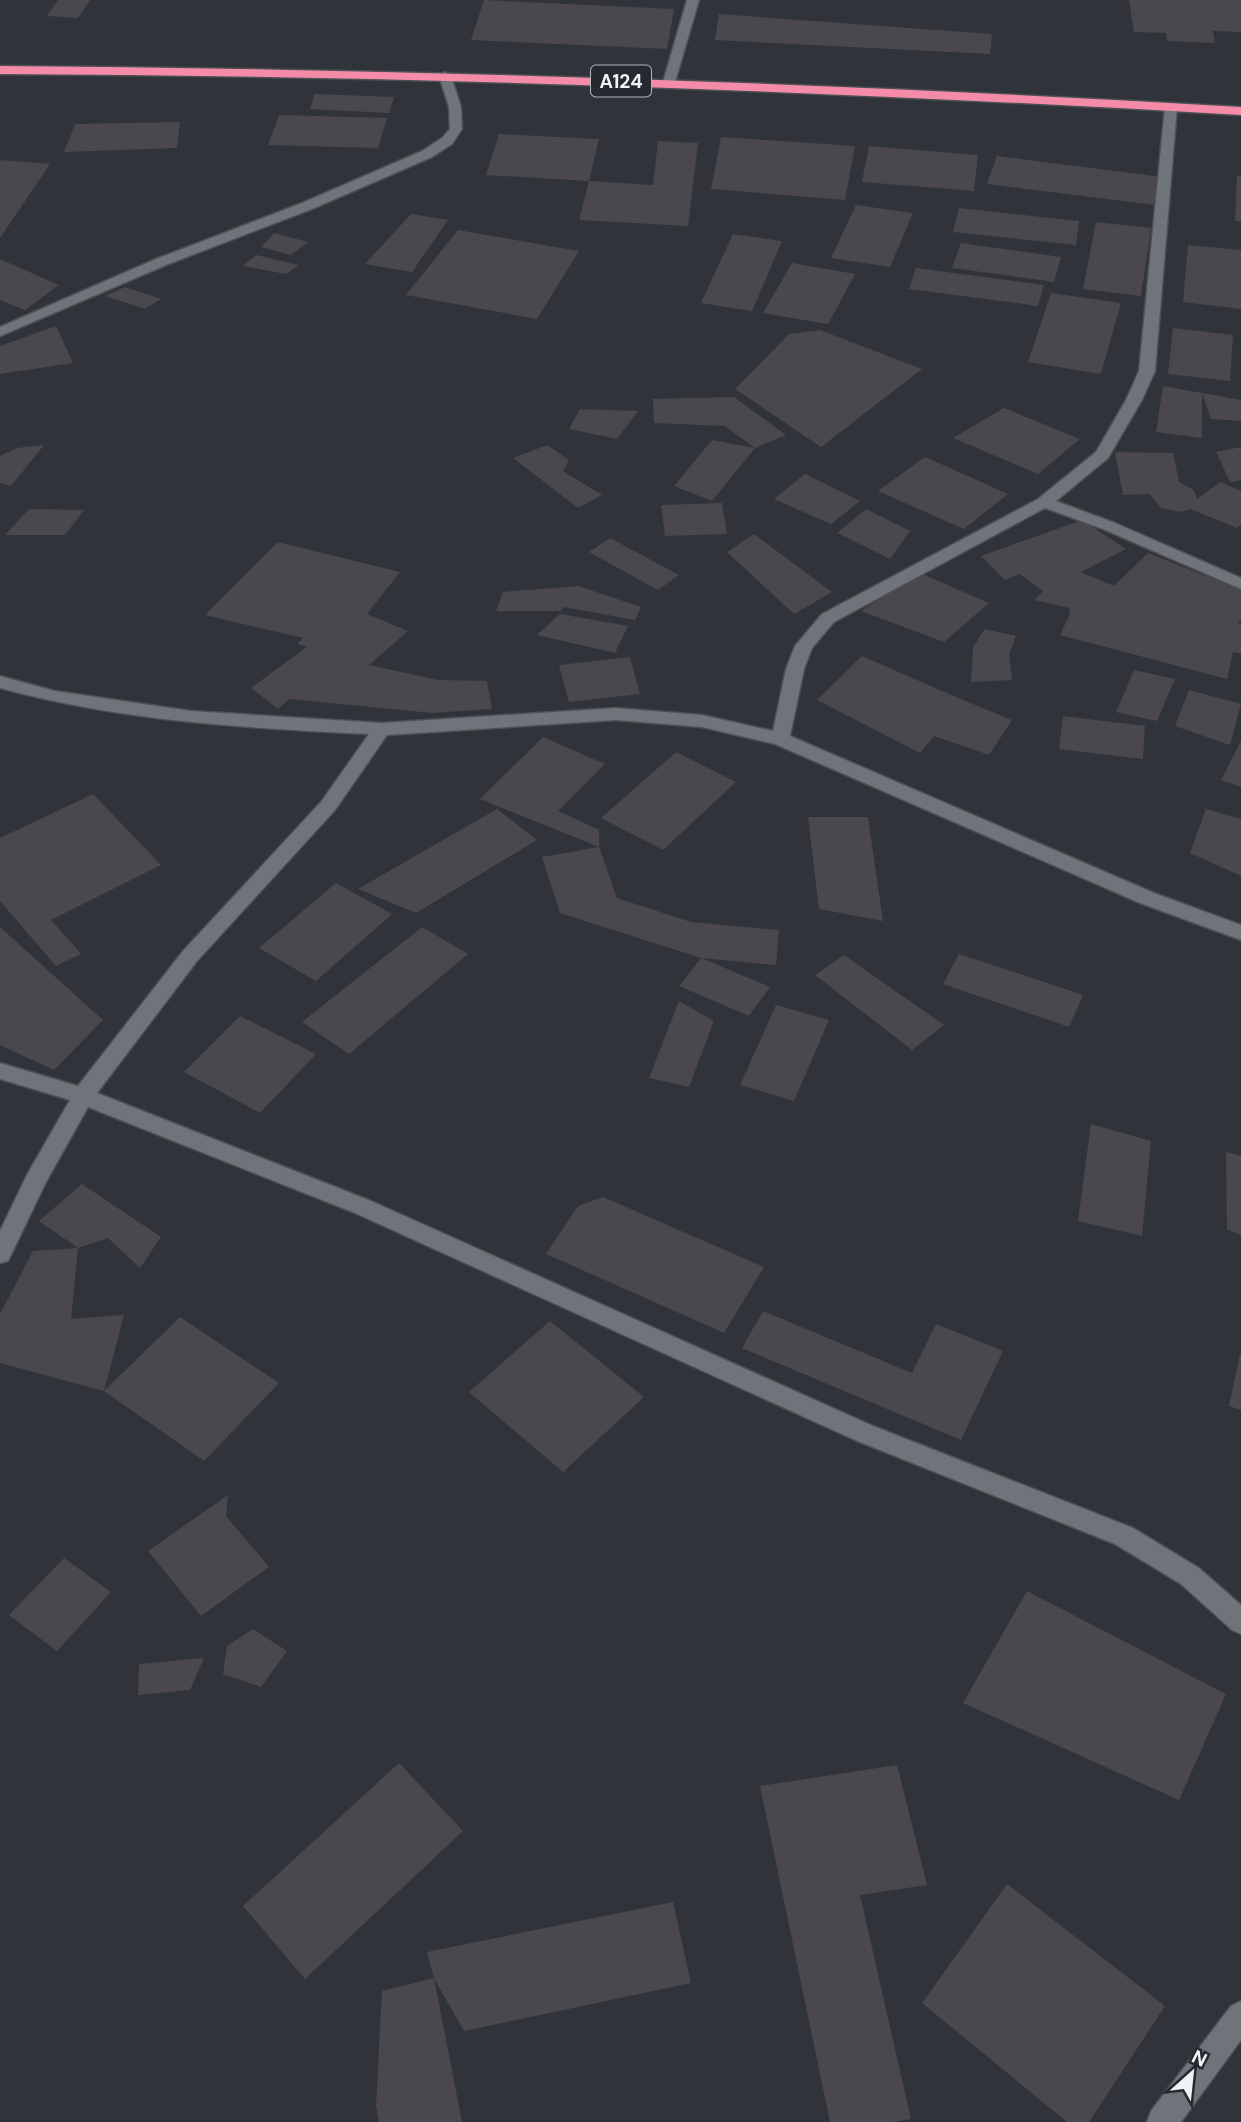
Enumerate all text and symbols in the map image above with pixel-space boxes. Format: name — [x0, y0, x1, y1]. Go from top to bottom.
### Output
road number: A124 — [591, 66, 651, 96]
north arrow — [1157, 2038, 1227, 2108]
text: N — [1188, 2044, 1211, 2073]

